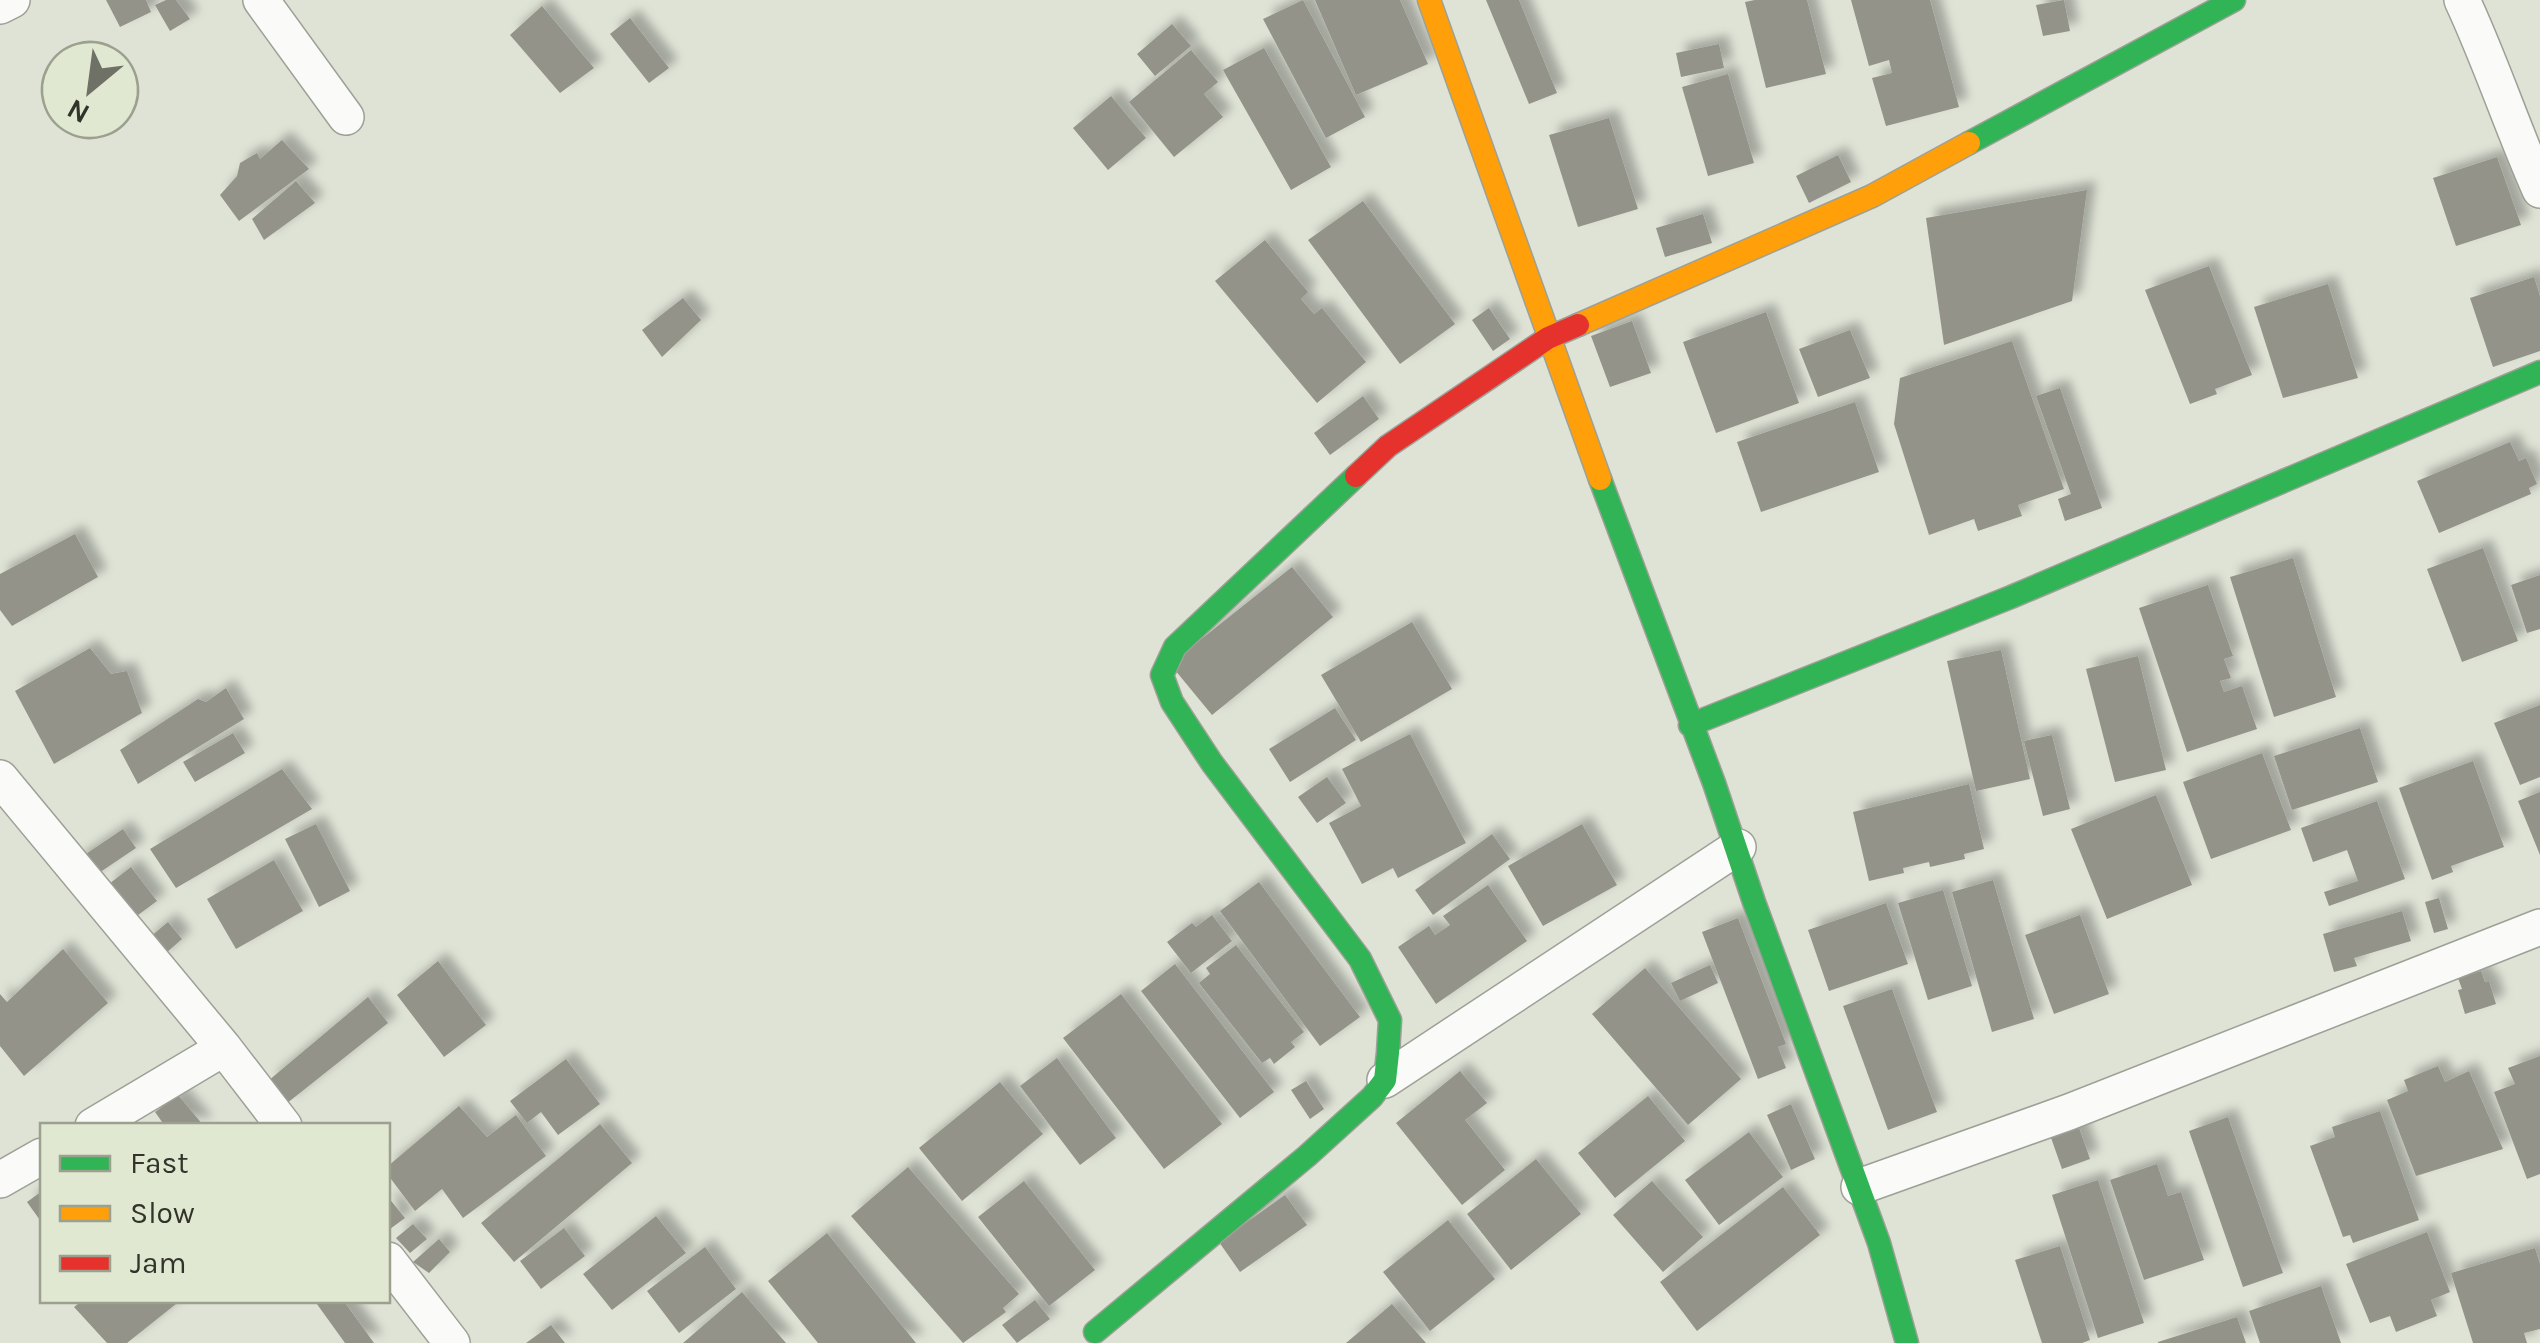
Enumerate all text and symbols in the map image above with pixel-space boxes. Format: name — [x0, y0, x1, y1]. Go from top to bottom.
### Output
north arrow — [40, 40, 140, 140]
text: N — [61, 92, 95, 131]
legend — [40, 1123, 390, 1303]
text: Fast — [130, 1145, 189, 1181]
text: Slow — [130, 1195, 195, 1231]
text: Jam — [130, 1245, 187, 1281]

